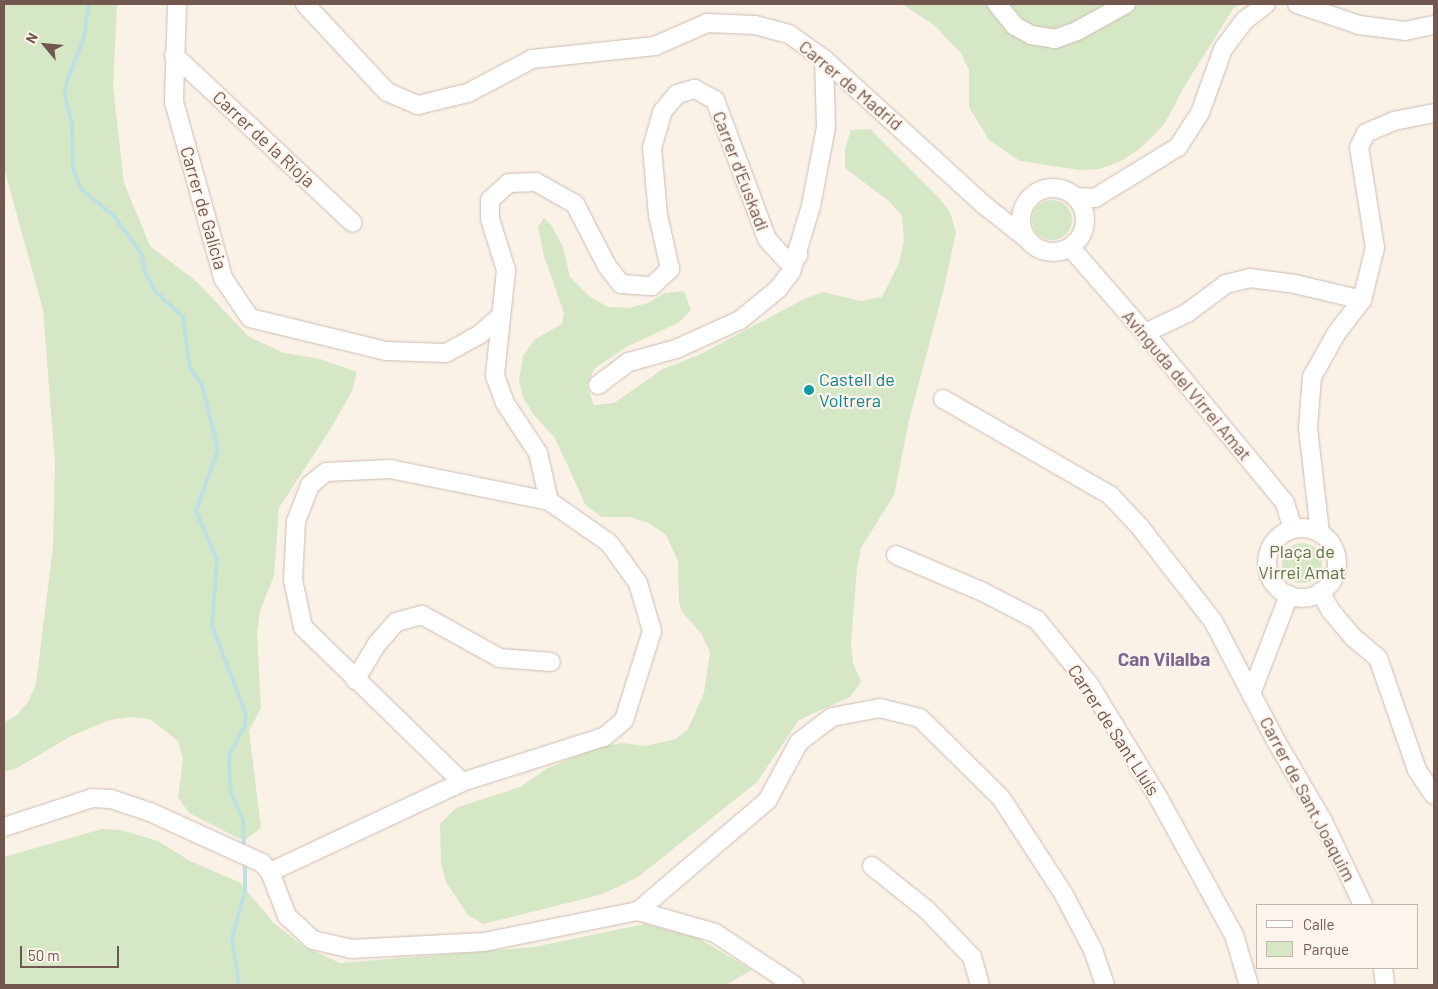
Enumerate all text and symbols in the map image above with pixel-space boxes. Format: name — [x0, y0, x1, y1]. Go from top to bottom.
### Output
north arrow — [20, 20, 70, 70]
text: N — [22, 30, 41, 46]
street label: Carrer de Madrid — [795, 35, 907, 135]
street label: Carrer de la Rioja — [208, 86, 320, 192]
street label: Carrer d'Euskadi — [708, 108, 774, 234]
street label: Carrer de Galícia — [176, 144, 232, 272]
street label: Avinguda del Virrei Amat — [1118, 305, 1256, 465]
place label: Castell de Voltrera — [819, 369, 895, 412]
marker: Castell de Voltrera — [803, 384, 815, 396]
park label: Plaça de Virrei Amat — [1258, 541, 1346, 584]
district label: Can Vilalba — [1118, 648, 1210, 670]
street label: Carrer de Sant Lluís — [1064, 660, 1164, 800]
street label: Carrer de Sant Joaquim — [1255, 713, 1361, 885]
legend — [1256, 904, 1418, 969]
text: Calle — [1303, 915, 1335, 933]
scale bar — [22, 936, 121, 968]
text: Parque — [1303, 940, 1349, 958]
text: 50 m — [28, 946, 60, 964]

